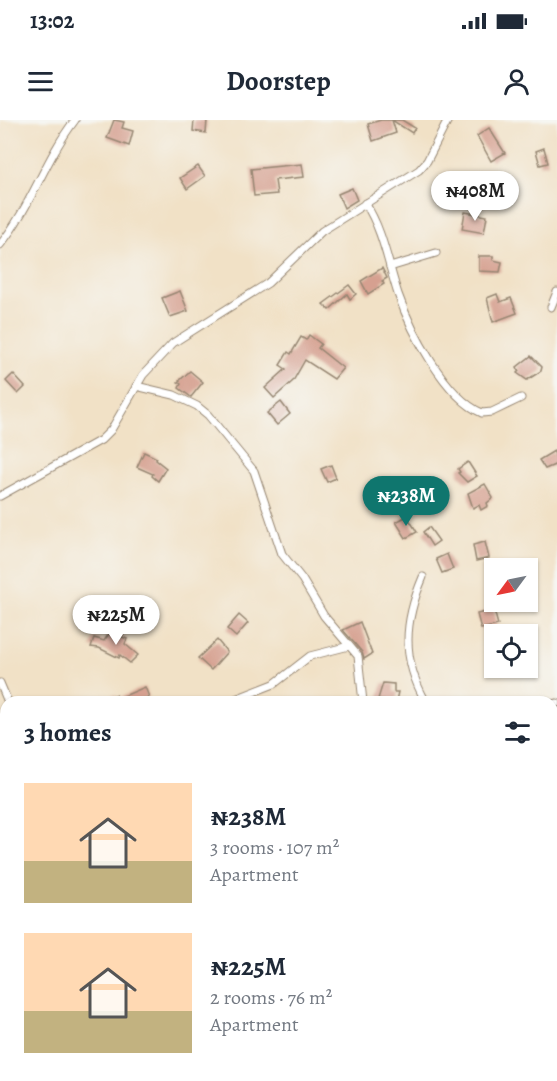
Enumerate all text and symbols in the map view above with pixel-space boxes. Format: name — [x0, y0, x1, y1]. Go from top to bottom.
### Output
text: 13:02 — [30, 6, 74, 36]
text: Doorstep — [226, 63, 331, 99]
icon: menu — [24, 65, 57, 98]
icon: person — [500, 65, 533, 98]
pin: ₦408M — [433, 171, 517, 222]
text: ₦408M — [445, 177, 505, 204]
pin: ₦238M — [364, 476, 448, 527]
text: ₦238M — [377, 482, 435, 509]
north arrow — [484, 558, 538, 612]
map controls — [484, 558, 538, 678]
pin: ₦225M — [74, 595, 158, 646]
text: ₦225M — [87, 601, 145, 628]
button: locate — [484, 624, 538, 678]
text: 3 homes — [24, 715, 112, 750]
icon: filters — [501, 716, 534, 749]
text: ₦238M — [210, 799, 286, 834]
icon: home — [72, 807, 144, 879]
text: 3 rooms · 107 m² — [210, 834, 339, 861]
text: Apartment — [210, 861, 299, 888]
text: ₦225M — [210, 949, 286, 984]
icon: home — [72, 957, 144, 1029]
text: 2 rooms · 76 m² — [210, 984, 332, 1011]
text: Apartment — [210, 1011, 299, 1038]

